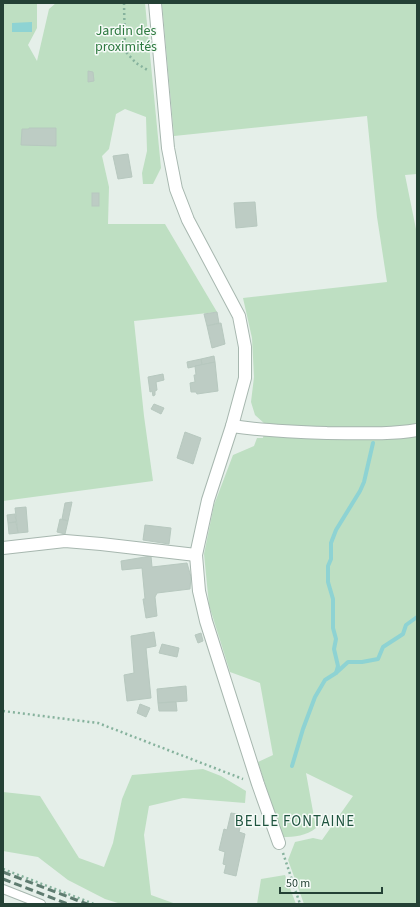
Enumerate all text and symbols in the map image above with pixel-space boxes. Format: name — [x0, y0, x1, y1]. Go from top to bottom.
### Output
park label: Jardin des proximités — [95, 21, 157, 57]
district label: BELLE FONTAINE — [235, 811, 355, 832]
scale bar — [280, 869, 382, 895]
text: 50 m — [286, 875, 310, 892]

